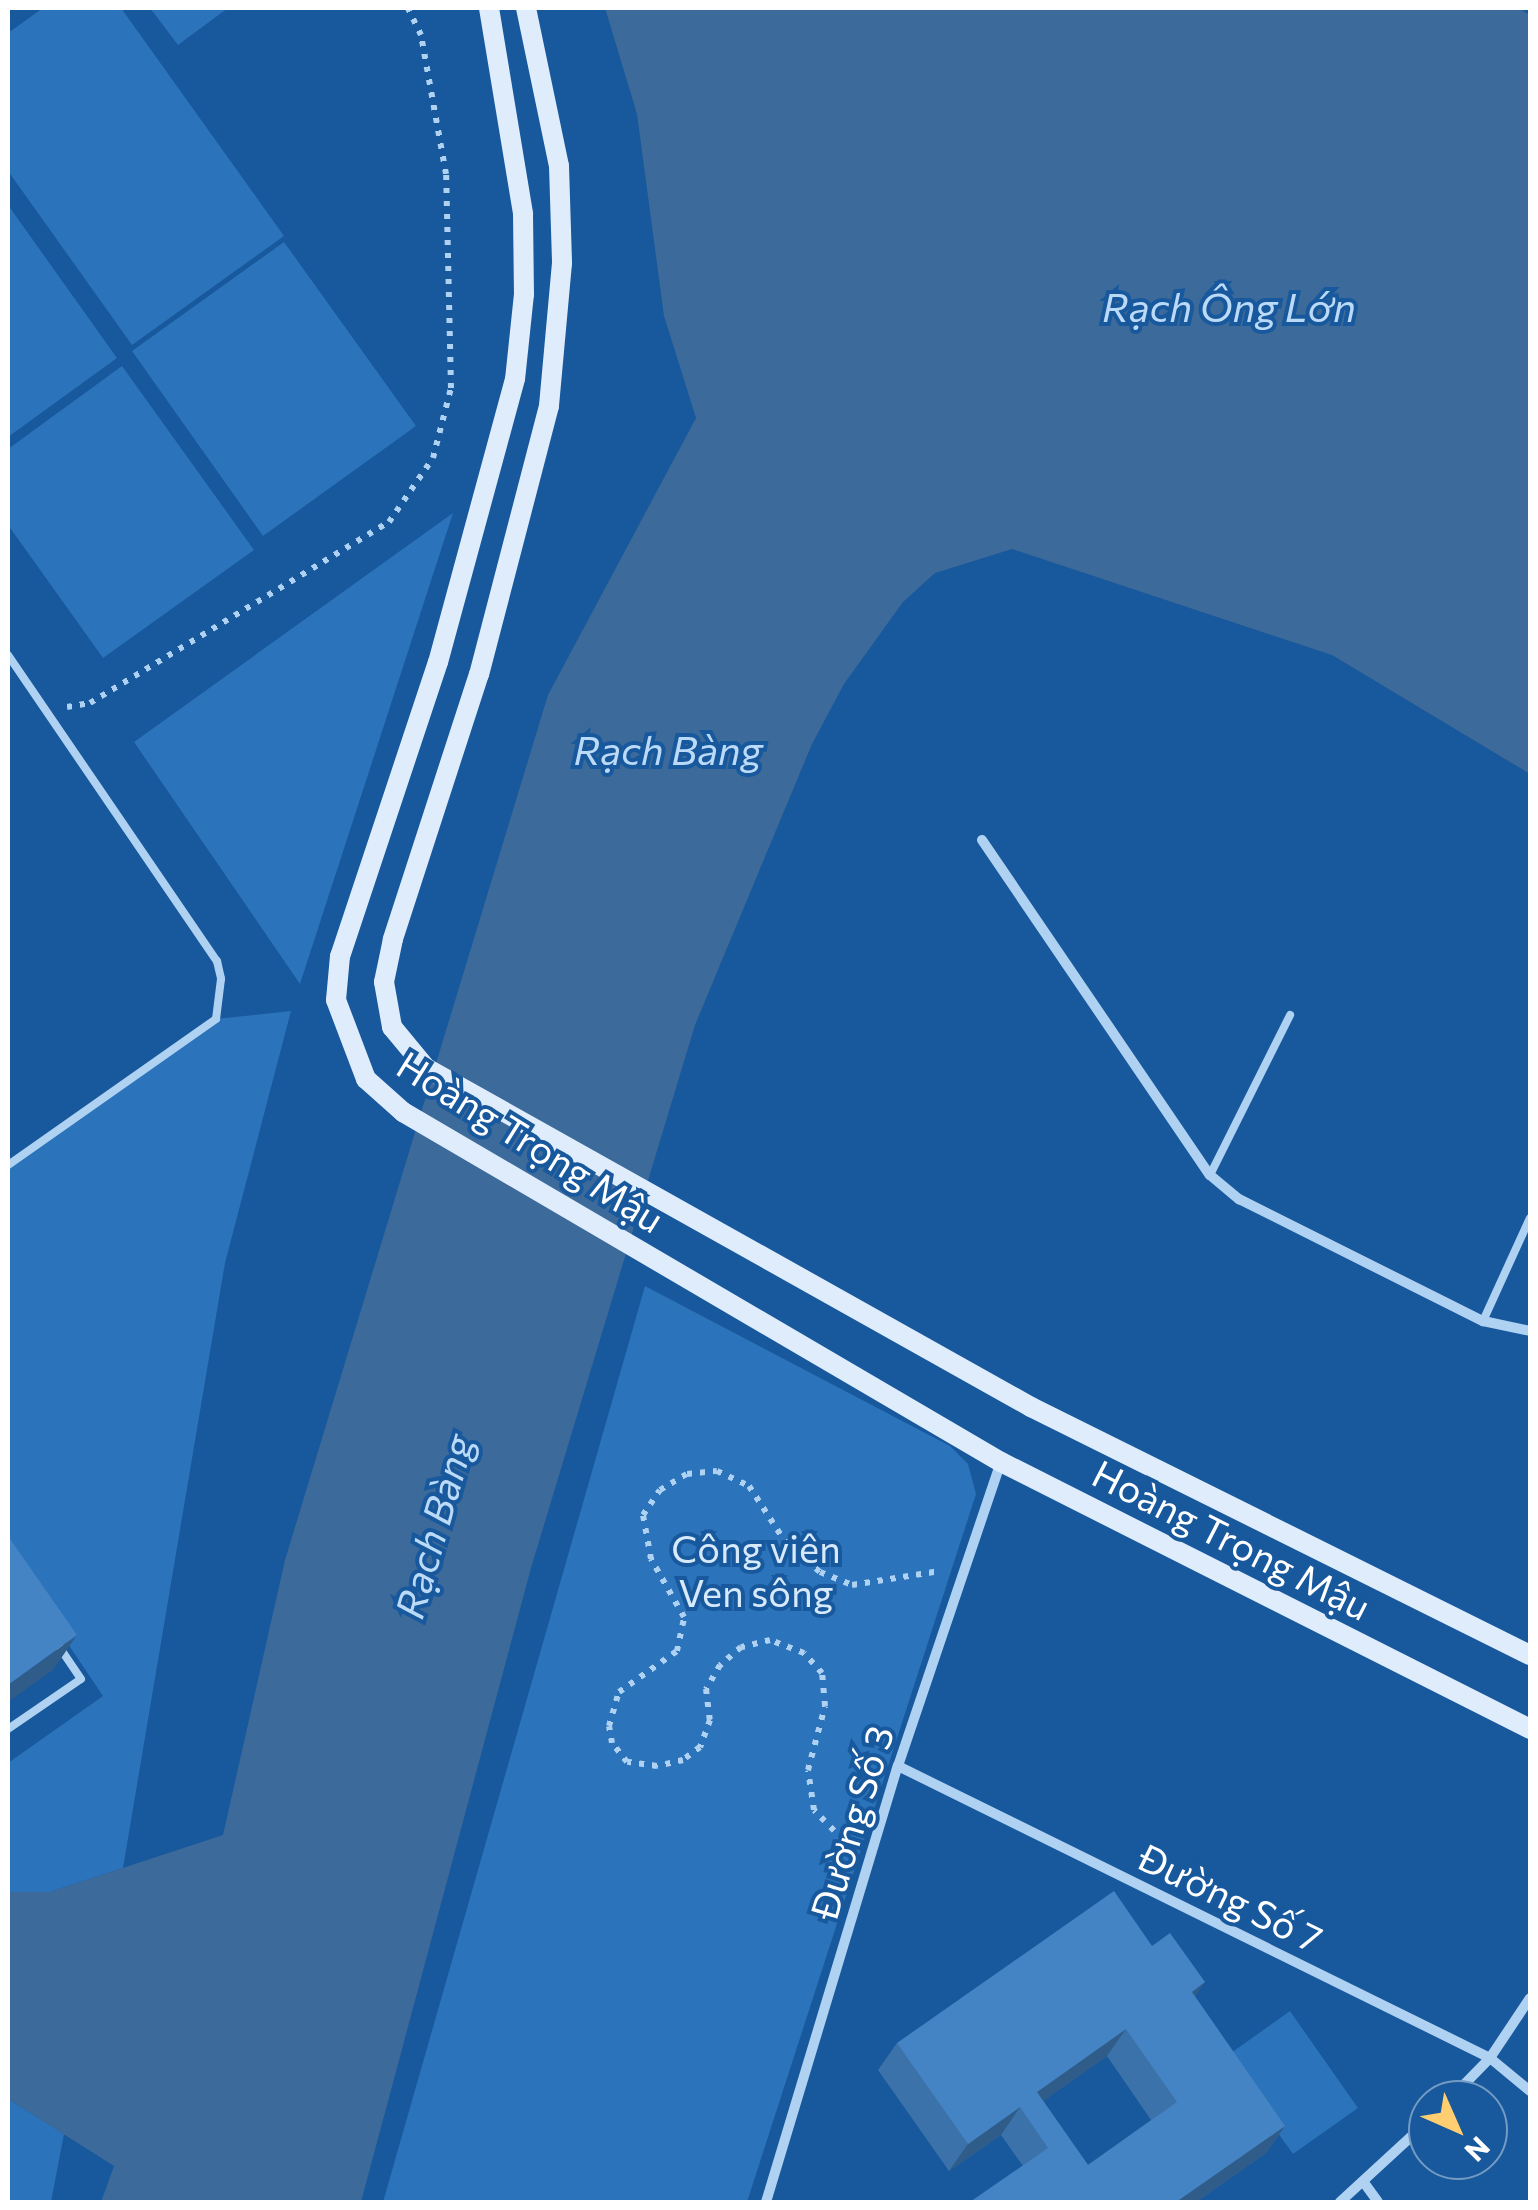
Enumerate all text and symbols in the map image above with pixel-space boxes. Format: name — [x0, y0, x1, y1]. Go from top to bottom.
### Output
water label: Rạch Ông Lớn — [1102, 282, 1356, 330]
water label: Rạch Bàng — [574, 725, 762, 773]
street label: Hoàng Trọng Mậu — [389, 1041, 673, 1241]
water label: Rạch Bàng — [384, 1429, 482, 1623]
street label: Hoàng Trọng Mậu — [1086, 1449, 1378, 1629]
park label: Công viên Ven sông — [671, 1525, 841, 1615]
street label: Đường Số 3 — [800, 1720, 902, 1924]
street label: Đường Số 7 — [1132, 1833, 1330, 1961]
north arrow — [1408, 2080, 1508, 2180]
text: N — [1458, 2130, 1497, 2169]

